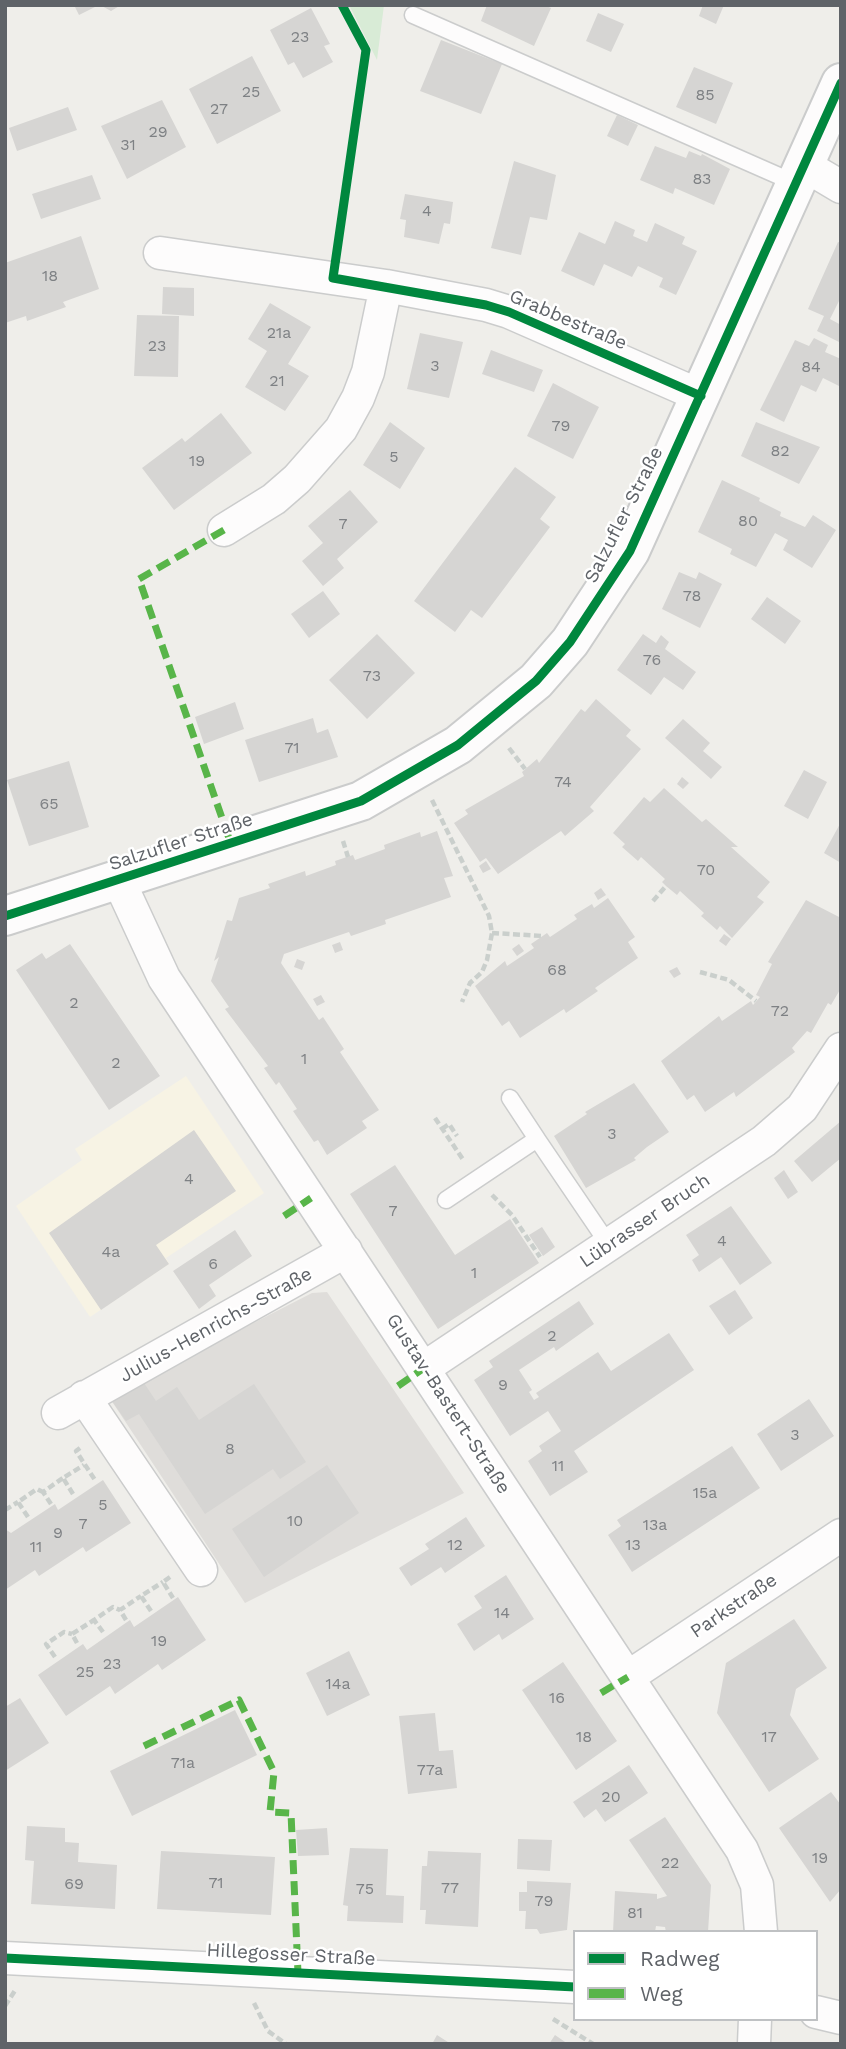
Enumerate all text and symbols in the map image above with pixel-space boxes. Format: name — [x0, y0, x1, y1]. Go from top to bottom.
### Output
house number: 23 — [291, 27, 309, 47]
house number: 25 — [242, 82, 260, 102]
house number: 85 — [695, 85, 715, 105]
house number: 27 — [210, 99, 228, 119]
house number: 29 — [148, 122, 168, 142]
house number: 31 — [120, 135, 136, 155]
house number: 83 — [693, 169, 711, 189]
house number: 4 — [422, 201, 432, 221]
house number: 18 — [42, 266, 58, 286]
street label: Grabbestraße — [506, 285, 630, 355]
house number: 21a — [267, 323, 291, 343]
house number: 23 — [148, 336, 166, 356]
house number: 3 — [430, 356, 440, 376]
house number: 84 — [801, 357, 821, 377]
house number: 21 — [269, 371, 285, 391]
house number: 79 — [552, 416, 570, 436]
house number: 82 — [770, 441, 790, 461]
street label: Salzufler Straße — [580, 443, 668, 587]
house number: 5 — [389, 447, 399, 467]
house number: 19 — [189, 451, 205, 471]
house number: 80 — [738, 511, 758, 531]
house number: 7 — [339, 514, 347, 534]
house number: 78 — [683, 586, 701, 606]
house number: 76 — [643, 650, 661, 670]
house number: 73 — [363, 666, 381, 686]
house number: 71 — [284, 738, 300, 758]
house number: 74 — [554, 772, 572, 792]
house number: 65 — [39, 794, 59, 814]
street label: Salzufler Straße — [106, 808, 256, 876]
house number: 70 — [697, 860, 715, 880]
house number: 68 — [547, 960, 567, 980]
house number: 2 — [69, 993, 79, 1013]
house number: 72 — [771, 1001, 789, 1021]
house number: 1 — [301, 1049, 307, 1069]
house number: 2 — [111, 1053, 121, 1073]
house number: 3 — [607, 1124, 617, 1144]
house number: 4 — [184, 1169, 194, 1189]
street label: Lübrasser Bruch — [575, 1169, 715, 1273]
house number: 7 — [389, 1201, 397, 1221]
house number: 4 — [717, 1231, 727, 1251]
house number: 4a — [102, 1242, 120, 1262]
house number: 6 — [208, 1254, 218, 1274]
street label: Julius-Henrichs-Straße — [116, 1263, 316, 1387]
house number: 1 — [471, 1263, 477, 1283]
street label: Gustav-Bastert-Straße — [381, 1310, 515, 1498]
house number: 2 — [547, 1326, 557, 1346]
house number: 9 — [498, 1375, 508, 1395]
house number: 3 — [790, 1425, 800, 1445]
house number: 8 — [225, 1439, 235, 1459]
house number: 11 — [552, 1456, 564, 1476]
house number: 15a — [693, 1483, 717, 1503]
house number: 5 — [98, 1495, 108, 1515]
house number: 10 — [287, 1511, 303, 1531]
house number: 7 — [79, 1514, 87, 1534]
house number: 13a — [643, 1515, 667, 1535]
house number: 9 — [53, 1523, 63, 1543]
house number: 12 — [447, 1535, 463, 1555]
house number: 13 — [625, 1535, 641, 1555]
house number: 11 — [30, 1537, 42, 1557]
street label: Parkstraße — [686, 1569, 782, 1643]
house number: 14 — [494, 1603, 510, 1623]
house number: 19 — [151, 1631, 167, 1651]
house number: 23 — [103, 1654, 121, 1674]
house number: 25 — [76, 1662, 94, 1682]
house number: 14a — [325, 1674, 351, 1694]
house number: 16 — [549, 1688, 565, 1708]
house number: 18 — [576, 1727, 592, 1747]
house number: 17 — [761, 1727, 777, 1747]
house number: 71a — [171, 1753, 195, 1773]
house number: 77a — [417, 1760, 443, 1780]
house number: 20 — [601, 1787, 621, 1807]
house number: 19 — [812, 1848, 828, 1868]
house number: 22 — [661, 1853, 679, 1873]
house number: 71 — [208, 1873, 224, 1893]
house number: 69 — [64, 1874, 84, 1894]
house number: 77 — [441, 1878, 459, 1898]
house number: 75 — [356, 1879, 374, 1899]
house number: 79 — [535, 1891, 553, 1911]
house number: 81 — [627, 1903, 643, 1923]
legend — [573, 1930, 818, 2021]
street label: Hillegosser Straße — [206, 1939, 376, 1971]
text: Radweg — [640, 1946, 720, 1971]
text: Weg — [640, 1981, 683, 2006]

